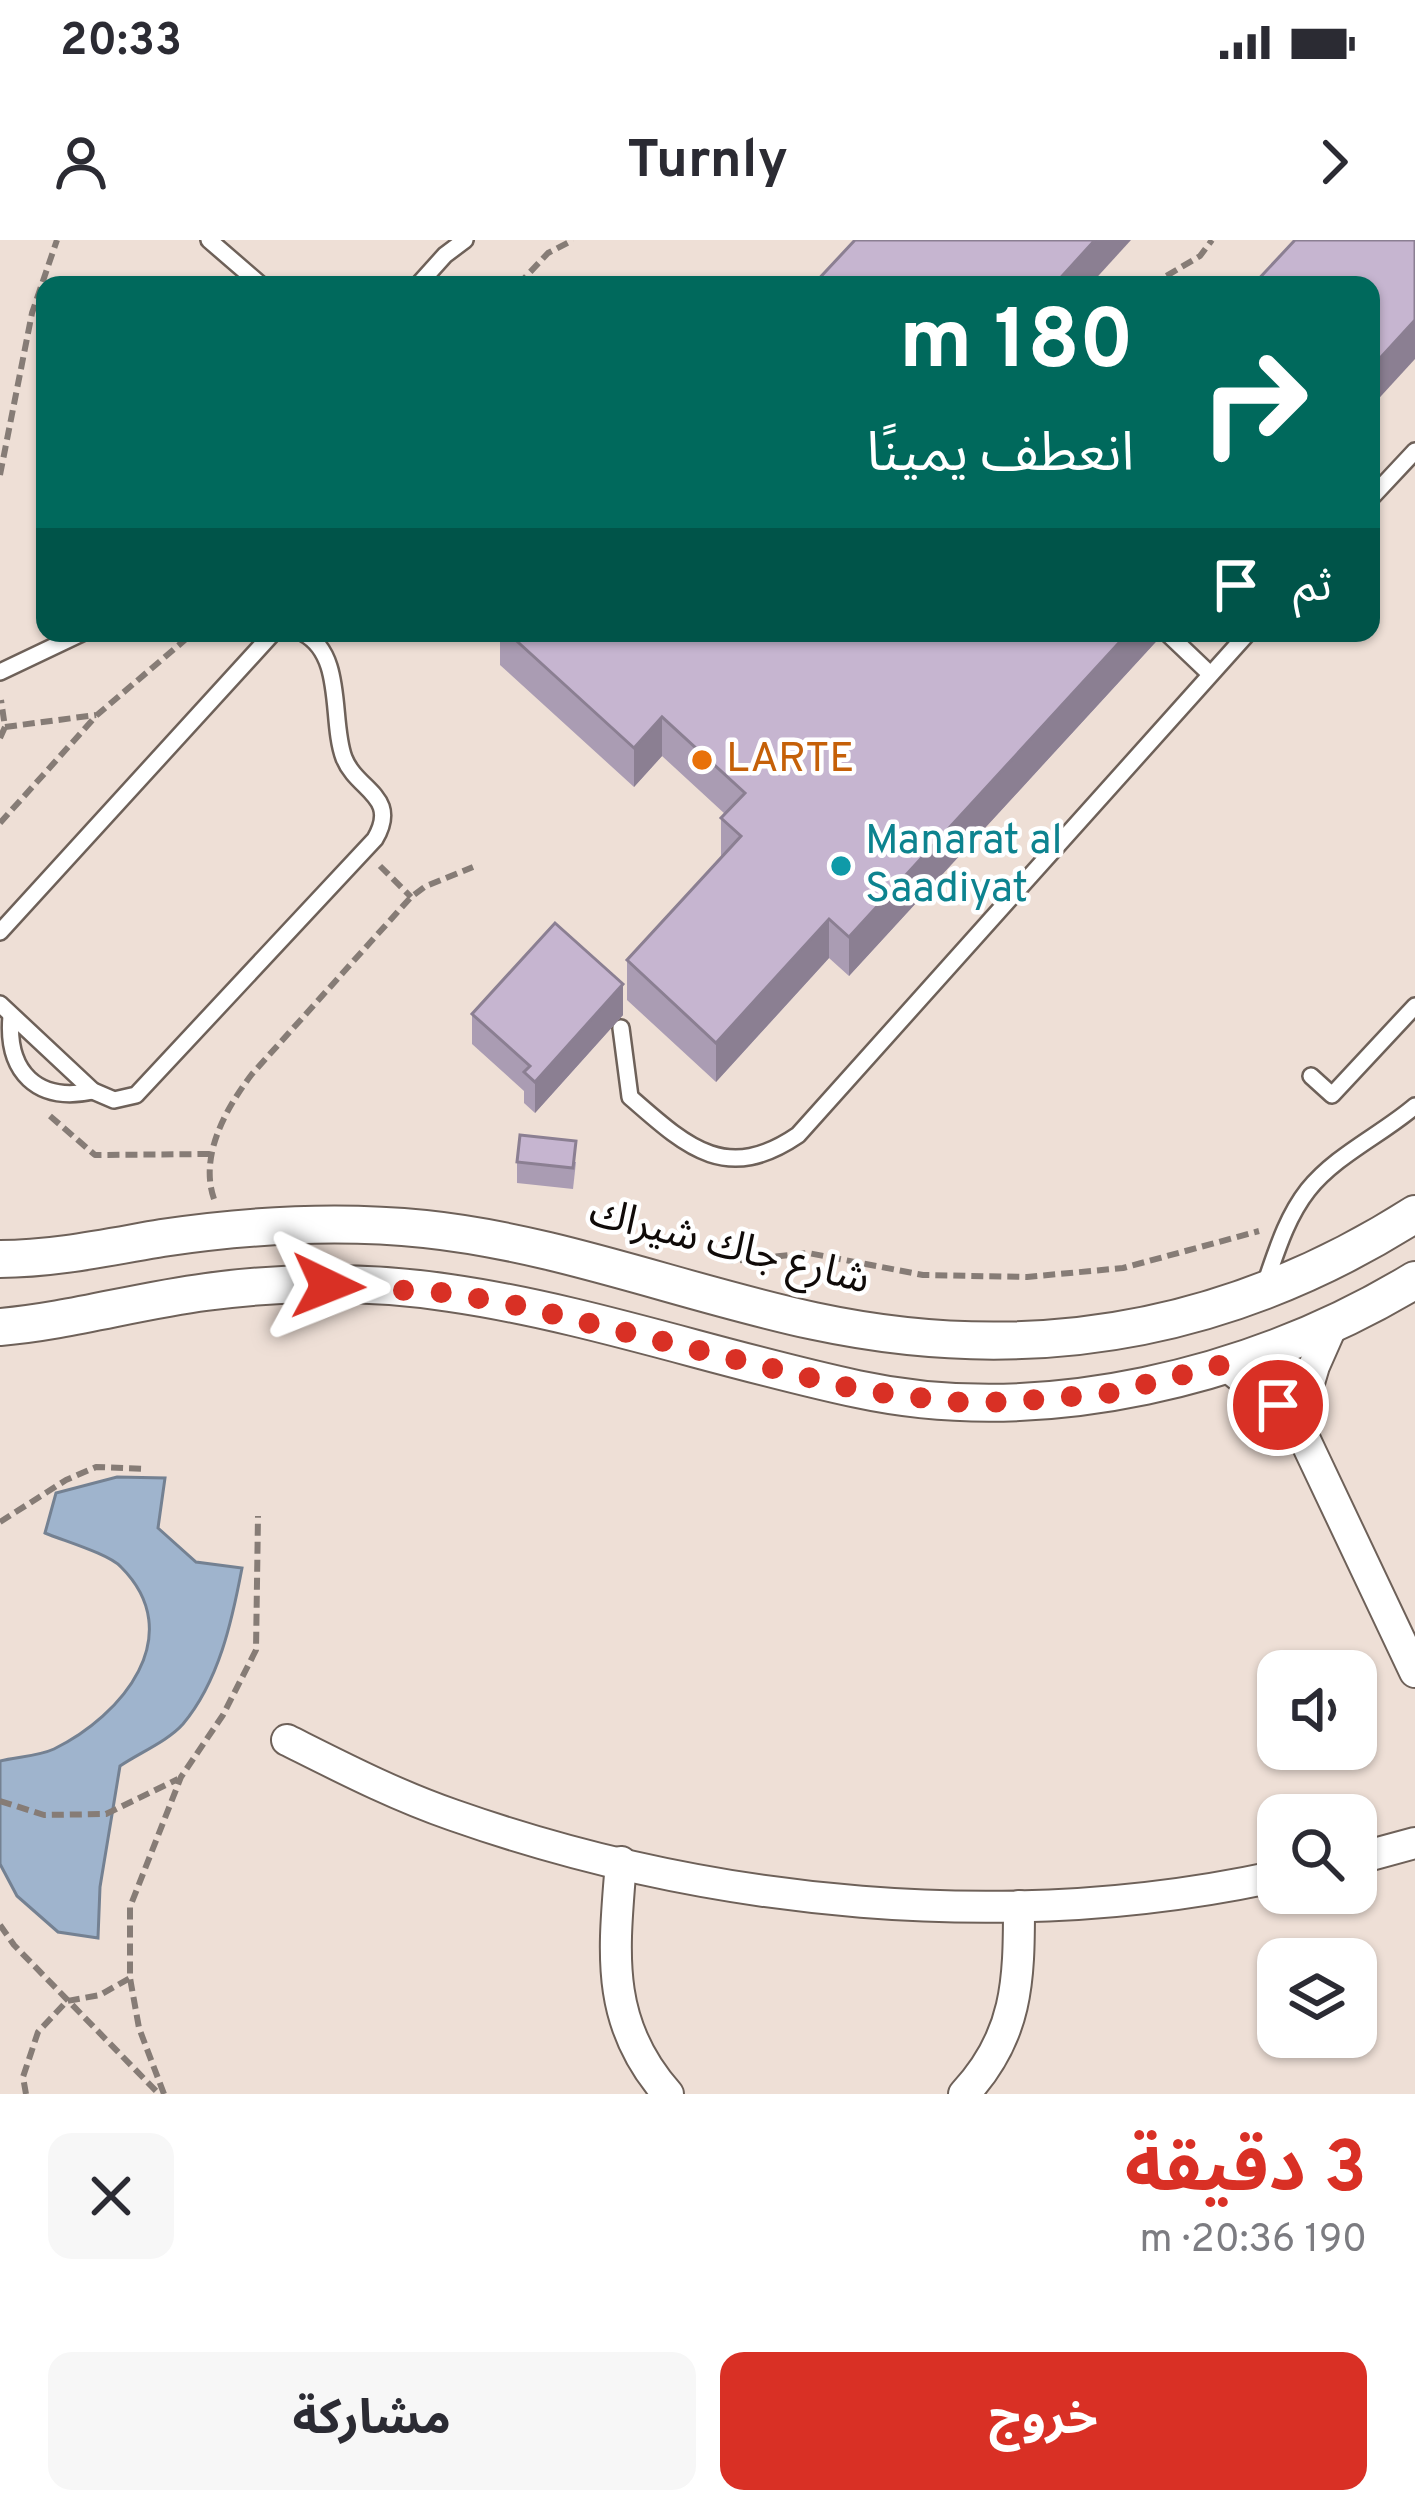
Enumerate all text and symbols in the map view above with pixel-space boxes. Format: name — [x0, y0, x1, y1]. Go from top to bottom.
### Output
text: 20:33 — [60, 14, 182, 71]
text: Turnly — [627, 128, 788, 197]
icon: person — [48, 129, 114, 195]
icon: forward — [1301, 129, 1367, 195]
text: 180 m — [899, 292, 1134, 398]
icon: right — [1176, 324, 1332, 480]
text: انعطف يمينًا — [866, 422, 1134, 491]
icon: arrive — [1203, 552, 1269, 618]
text: ثم — [1293, 560, 1332, 617]
place label: LARTE — [726, 734, 855, 787]
marker: LARTE — [689, 747, 715, 773]
place label: Manarat al Saadiyat — [865, 816, 1062, 917]
marker: Manarat al Saadiyat — [828, 853, 854, 879]
street label: شارع جاك شيراك — [583, 1188, 875, 1309]
position arrow — [265, 1223, 391, 1349]
pin — [1227, 1354, 1329, 1456]
icon: arrive — [1245, 1372, 1311, 1438]
map controls — [1257, 1650, 1377, 2058]
button: sound — [1257, 1650, 1377, 1770]
button: search — [1257, 1794, 1377, 1914]
button: layers — [1257, 1938, 1377, 2058]
text: 3 دقيقة — [1125, 2126, 1367, 2218]
button: close — [48, 2133, 174, 2259]
text: 190 m · 20:36 — [1139, 2217, 1367, 2266]
button: مشاركة — [48, 2352, 696, 2490]
button: خروج — [720, 2352, 1367, 2490]

